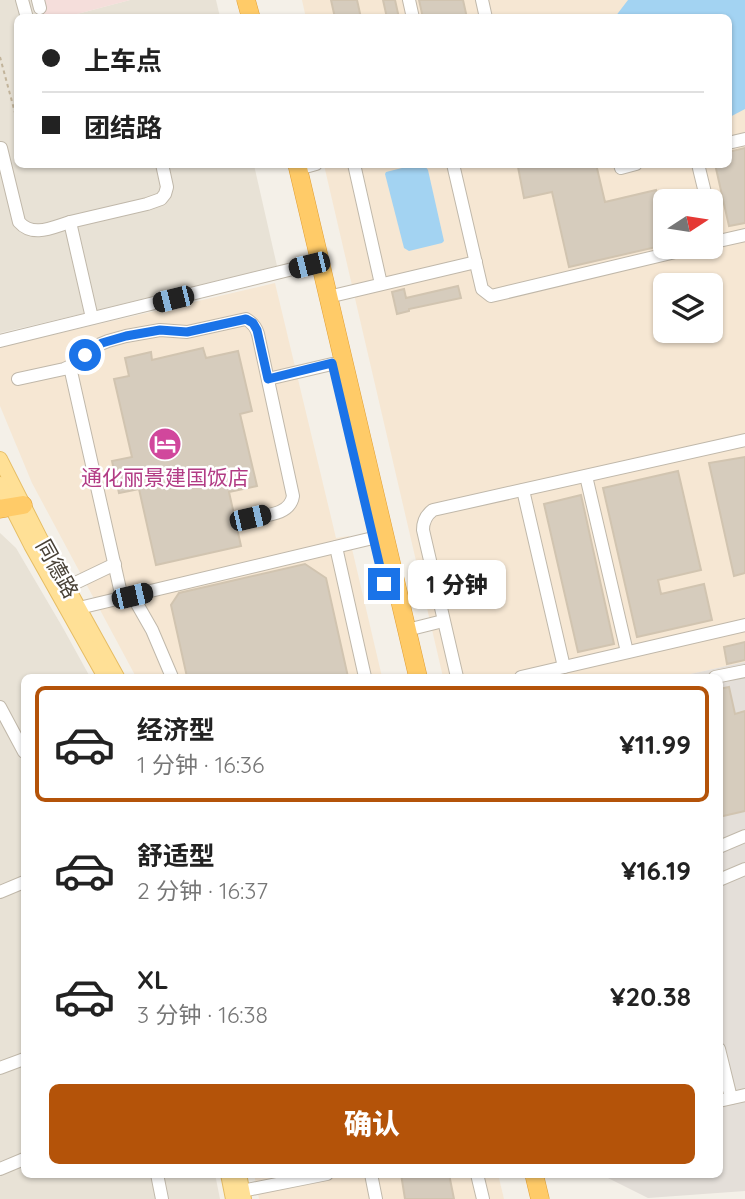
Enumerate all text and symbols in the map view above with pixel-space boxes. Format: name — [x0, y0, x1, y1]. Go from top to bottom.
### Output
text: 上车点 — [84, 44, 162, 77]
text: 团结路 — [84, 111, 162, 144]
north arrow — [653, 189, 723, 259]
map controls — [653, 189, 723, 343]
car — [287, 250, 332, 280]
button: layers — [653, 273, 723, 343]
car — [151, 284, 196, 314]
route start — [69, 339, 101, 371]
hotel icon: 通化丽景建国饭店 — [146, 425, 184, 463]
place label: 通化丽景建国饭店 — [81, 464, 249, 490]
car — [228, 503, 273, 533]
street label: 同德路 — [31, 535, 85, 602]
callout: 1 分钟 — [408, 560, 506, 608]
route end — [368, 568, 400, 600]
text: 1 分钟 — [426, 570, 488, 599]
car — [110, 581, 155, 611]
icon: car — [53, 713, 116, 776]
text: 经济型 — [137, 713, 215, 746]
text: ¥11.99 — [619, 728, 691, 761]
text: 1 分钟 · 16:36 — [137, 750, 264, 779]
icon: car — [53, 839, 116, 902]
text: 舒适型 — [137, 839, 215, 872]
text: ¥16.19 — [621, 854, 691, 887]
text: 2 分钟 · 16:37 — [137, 876, 268, 905]
text: XL — [137, 963, 169, 996]
icon: car — [53, 965, 116, 1028]
text: ¥20.38 — [610, 980, 691, 1013]
text: 3 分钟 · 16:38 — [137, 1000, 268, 1029]
button: 确认 — [49, 1084, 695, 1164]

